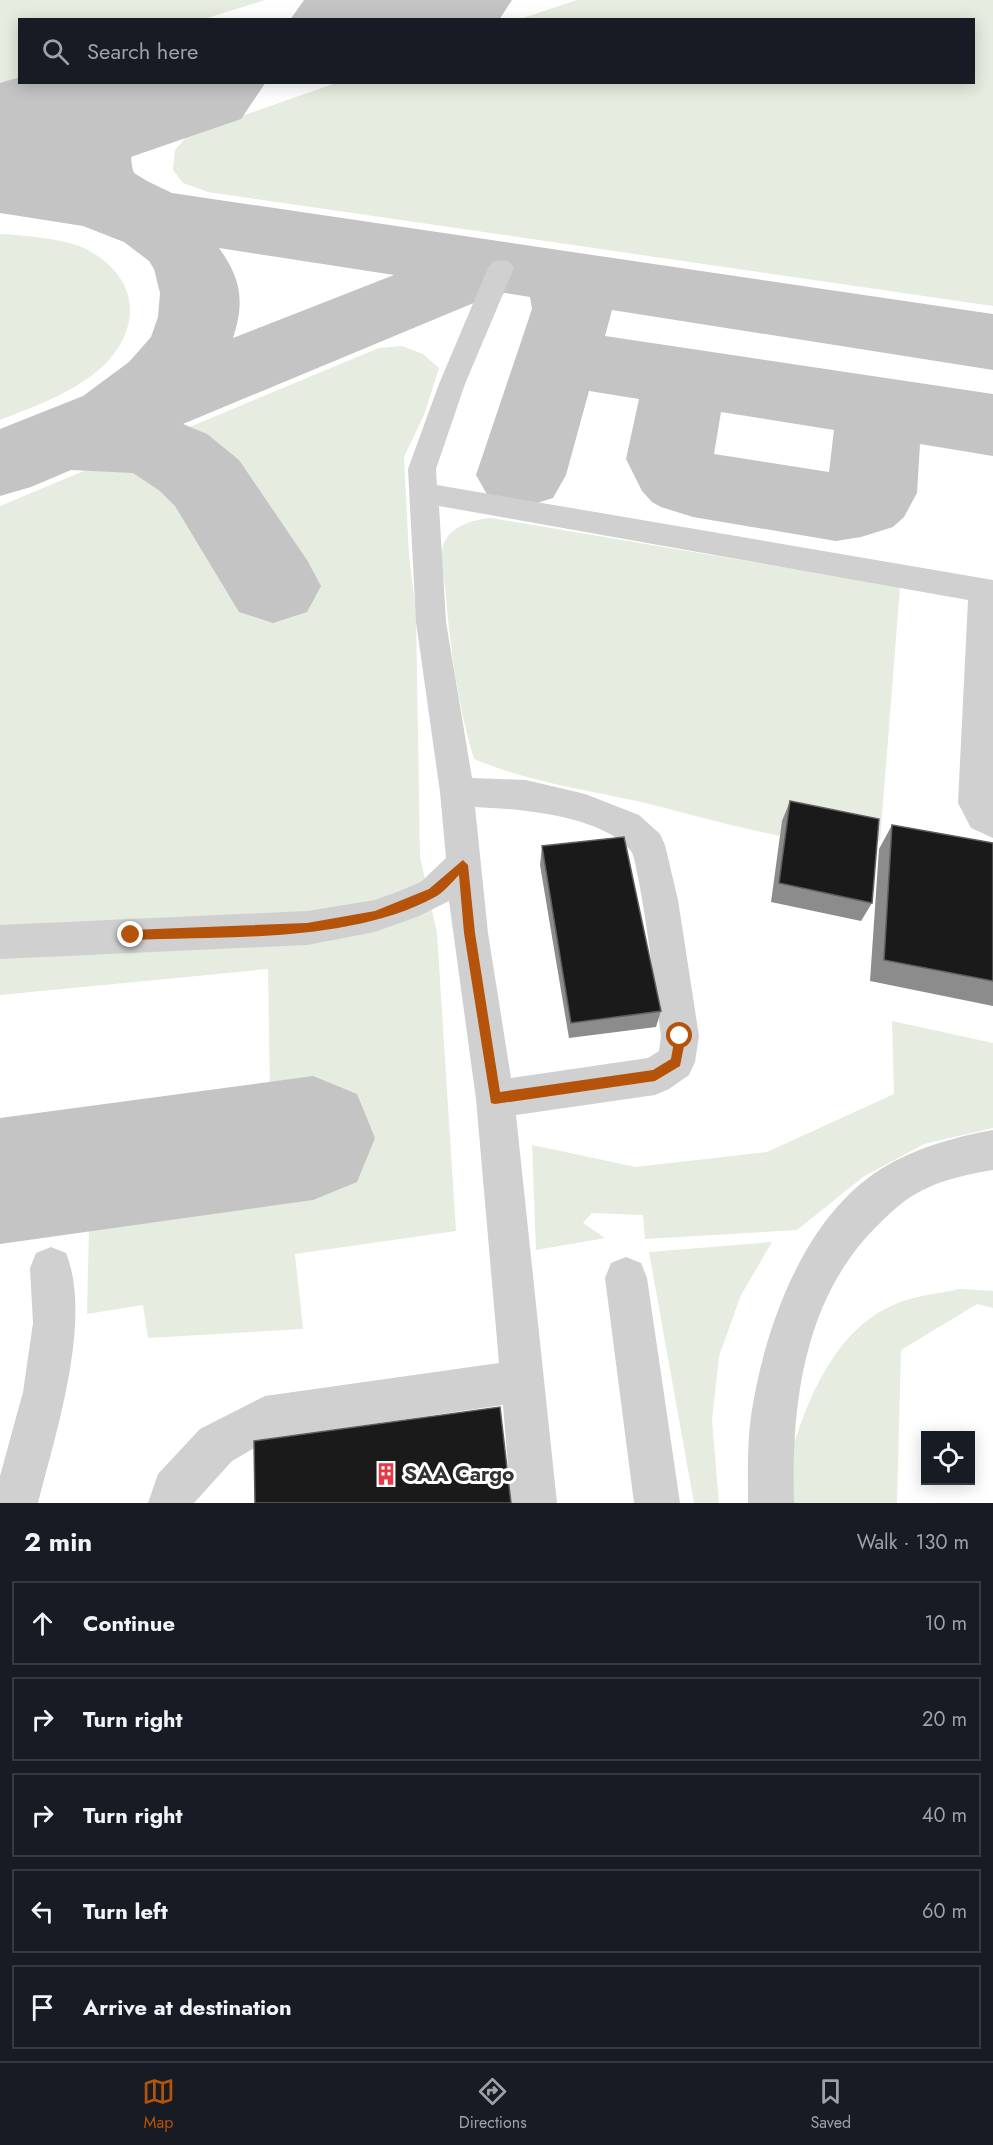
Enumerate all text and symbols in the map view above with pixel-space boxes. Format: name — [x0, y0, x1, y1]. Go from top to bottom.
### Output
search box — [18, 18, 975, 84]
icon: search — [39, 35, 72, 68]
text: Search here — [87, 35, 198, 67]
route end — [117, 921, 143, 947]
route start — [666, 1022, 692, 1048]
map controls — [921, 1431, 975, 1485]
button: locate — [921, 1431, 975, 1485]
place label: SAA Cargo — [404, 1459, 514, 1489]
building icon: SAA Cargo — [373, 1461, 399, 1487]
text: 2 min — [24, 1523, 92, 1561]
text: Walk · 130 m — [857, 1528, 969, 1557]
icon: ahead — [26, 1607, 59, 1640]
text: Continue — [83, 1607, 175, 1639]
text: 10 m — [924, 1609, 967, 1638]
icon: right — [26, 1703, 59, 1736]
text: Turn right — [83, 1703, 183, 1735]
text: 20 m — [922, 1705, 967, 1734]
icon: right — [26, 1799, 59, 1832]
text: Turn right — [83, 1799, 183, 1831]
text: 40 m — [922, 1801, 967, 1830]
icon: left — [26, 1895, 59, 1928]
text: Turn left — [83, 1895, 168, 1927]
text: 60 m — [922, 1897, 967, 1926]
icon: arrive — [26, 1991, 59, 2024]
text: Arrive at destination — [83, 1991, 292, 2023]
tab: Map — [142, 2075, 175, 2134]
tab: Directions — [459, 2075, 527, 2134]
tab: Saved — [810, 2075, 851, 2134]

